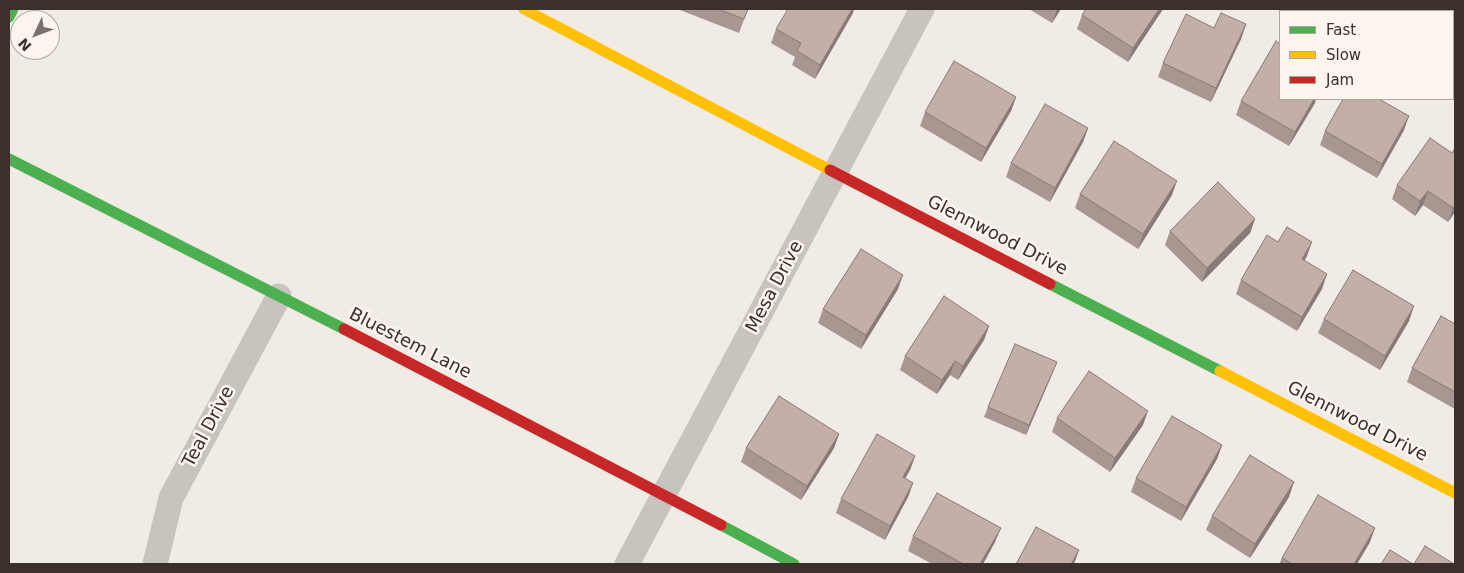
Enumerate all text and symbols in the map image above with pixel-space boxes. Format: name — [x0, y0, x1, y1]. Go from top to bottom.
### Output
north arrow — [10, 10, 60, 60]
legend — [1279, 10, 1454, 100]
text: Fast — [1326, 21, 1356, 39]
text: N — [15, 35, 35, 54]
text: Slow — [1326, 46, 1361, 64]
text: Jam — [1326, 71, 1354, 89]
street label: Glennwood Drive — [923, 191, 1071, 281]
street label: Mesa Drive — [742, 237, 808, 337]
street label: Bluestem Lane — [345, 304, 475, 384]
street label: Glennwood Drive — [1283, 377, 1431, 467]
street label: Teal Drive — [179, 383, 239, 471]

